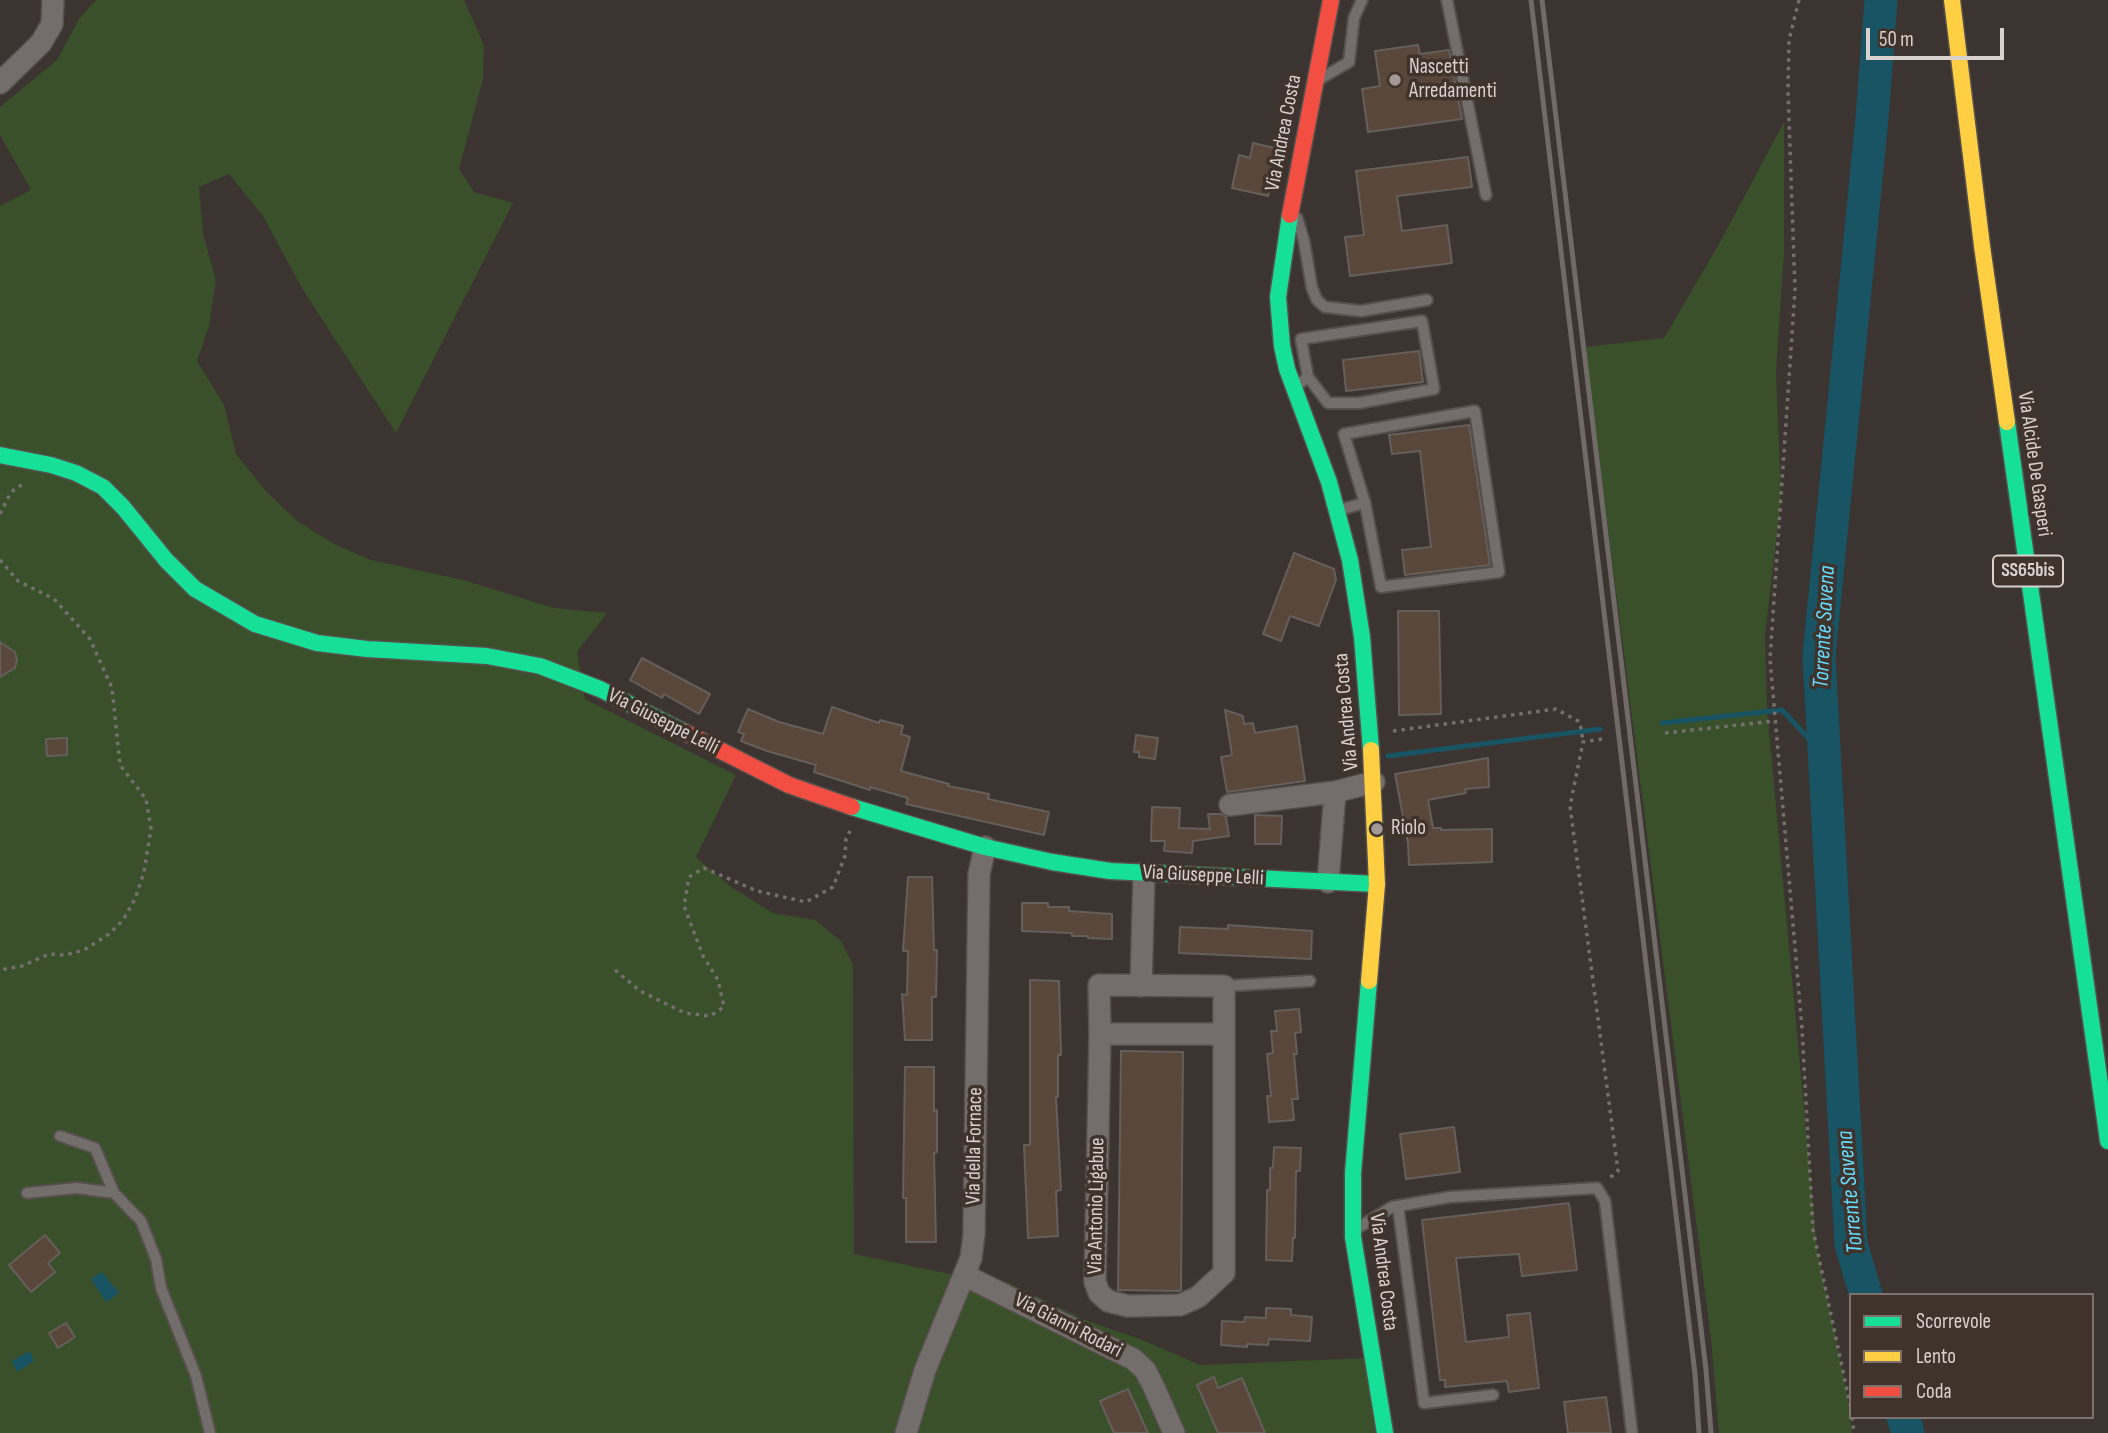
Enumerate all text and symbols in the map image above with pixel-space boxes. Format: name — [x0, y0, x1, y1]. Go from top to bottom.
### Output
scale bar — [1870, 14, 2008, 58]
text: 50 m — [1879, 27, 1914, 52]
place label: Nascetti Arredamenti — [1409, 55, 1497, 105]
marker: Nascetti Arredamenti — [1387, 72, 1403, 88]
street label: Via Andrea Costa — [1260, 73, 1308, 193]
street label: Via Alcide De Gasperi — [2011, 390, 2057, 538]
road number: SS65bis — [1993, 556, 2063, 586]
water label: Torrente Savena — [1808, 565, 1842, 689]
street label: Via Andrea Costa — [1329, 652, 1365, 772]
street label: Via Giuseppe Lelli — [603, 683, 723, 761]
place label: Riolo — [1391, 816, 1426, 842]
marker: Riolo — [1369, 821, 1385, 837]
street label: Via Giuseppe Lelli — [1142, 860, 1264, 892]
street label: Via della Fornace — [961, 1087, 989, 1205]
water label: Torrente Savena — [1832, 1130, 1870, 1254]
street label: Via Antonio Ligabue — [1083, 1137, 1111, 1275]
street label: Via Andrea Costa — [1363, 1212, 1403, 1332]
street label: Via Gianni Rodari — [1010, 1288, 1126, 1364]
legend — [1849, 1293, 2094, 1419]
text: Scorrevole — [1916, 1309, 1991, 1334]
text: Lento — [1916, 1344, 1956, 1369]
text: Coda — [1916, 1379, 1952, 1404]

